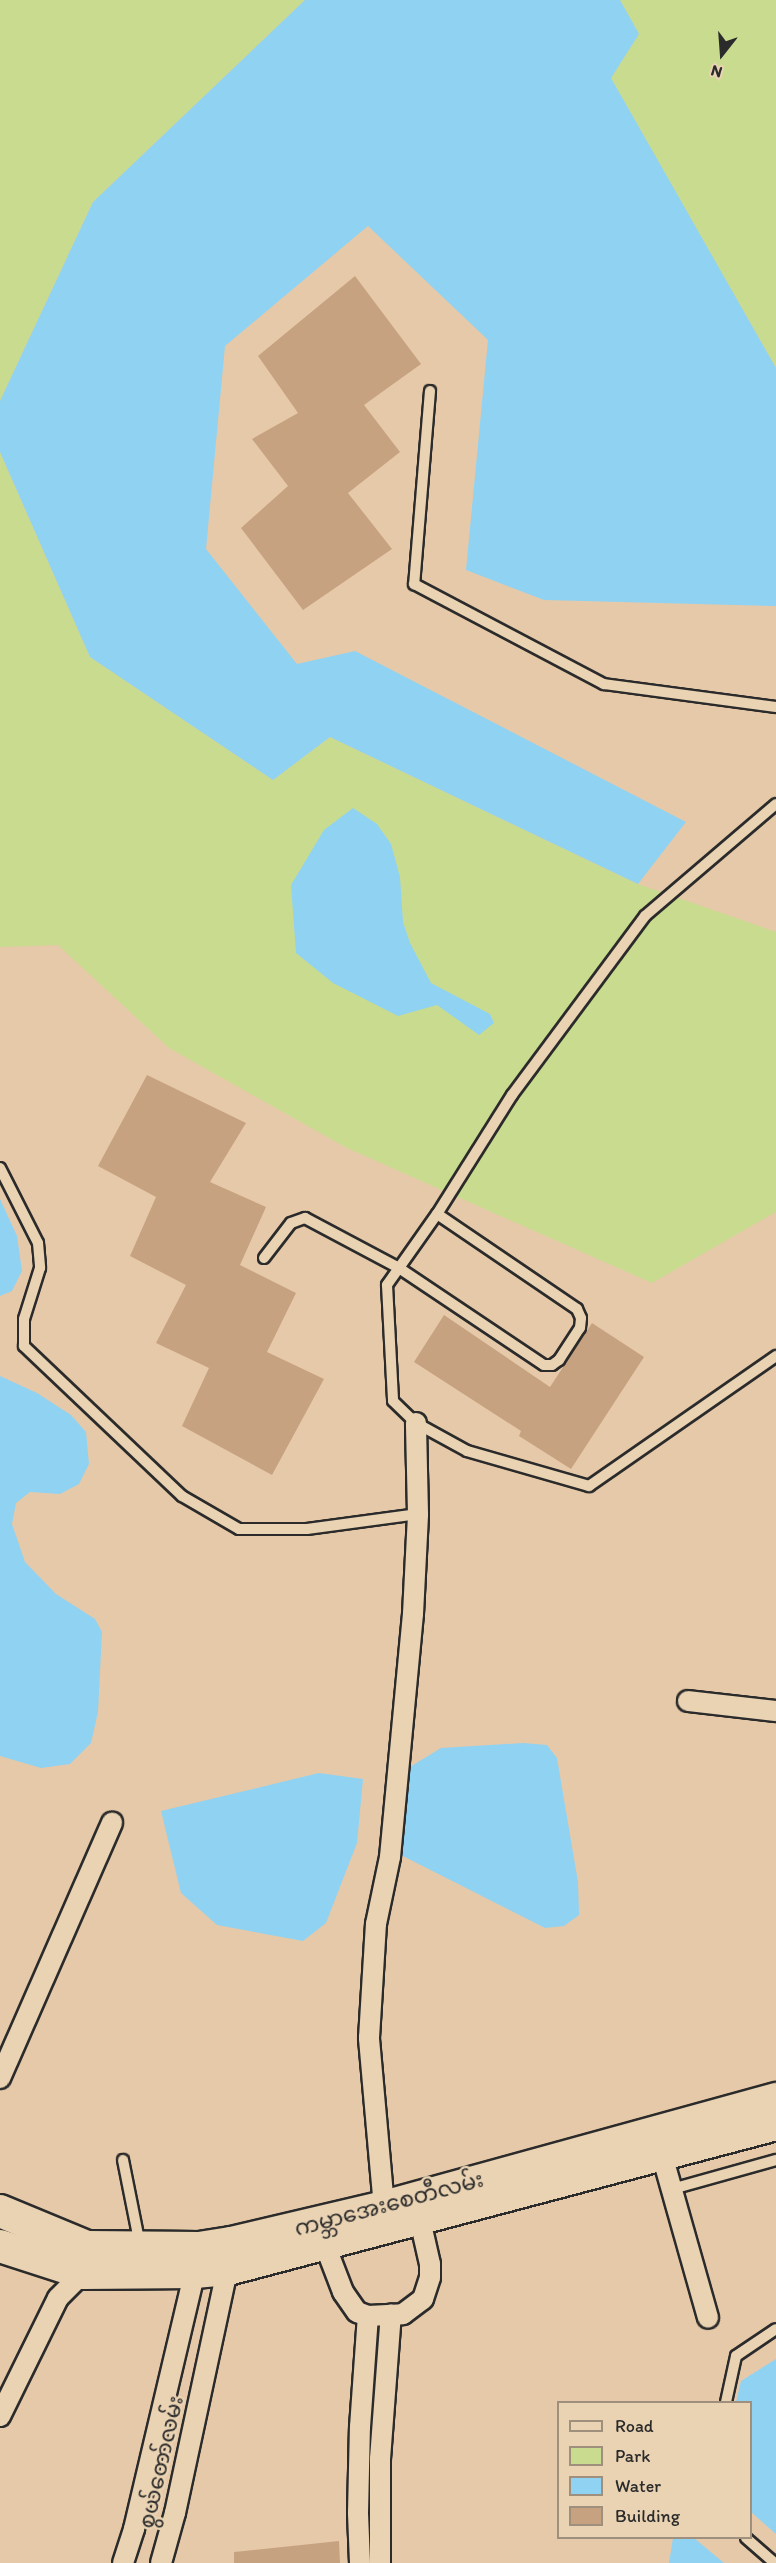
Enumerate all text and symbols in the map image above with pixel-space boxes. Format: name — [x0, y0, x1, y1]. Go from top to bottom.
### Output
north arrow — [692, 24, 752, 84]
text: N — [709, 61, 725, 82]
street label: ကမ္ဘာအေးစေတီလမ်း — [292, 2166, 486, 2242]
street label: စွယ်တော်လမ်း — [133, 2393, 189, 2531]
legend — [557, 2401, 752, 2539]
text: Road — [615, 2415, 654, 2437]
text: Park — [615, 2445, 650, 2467]
text: Water — [615, 2475, 661, 2497]
text: Building — [615, 2505, 680, 2527]

